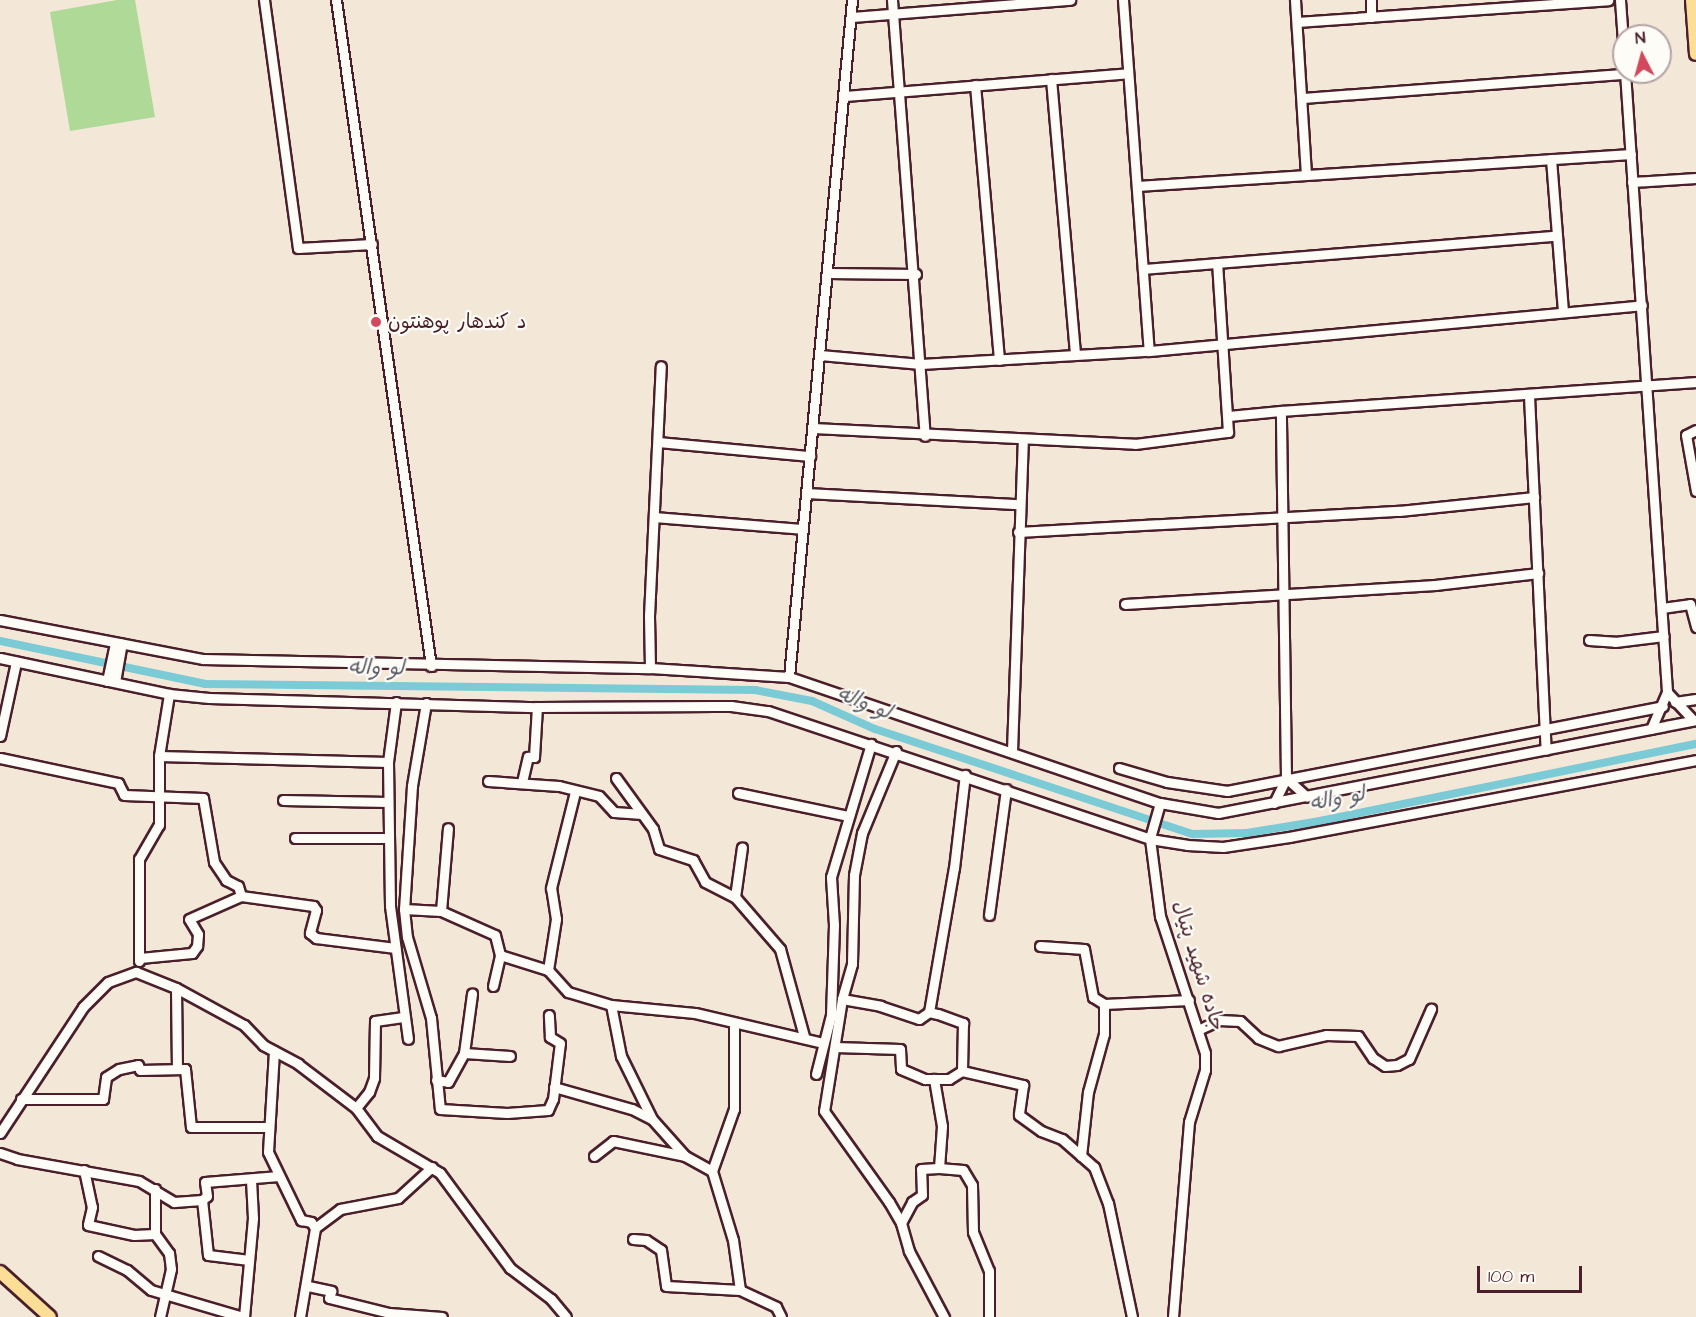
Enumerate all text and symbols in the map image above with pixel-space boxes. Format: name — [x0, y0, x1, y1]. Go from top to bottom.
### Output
north arrow — [1612, 24, 1672, 84]
text: N — [1634, 27, 1646, 50]
place label: د کندهار پوهنتون — [388, 310, 526, 334]
marker: د کندهار پوهنتون — [369, 315, 383, 329]
water label: لو واله — [348, 655, 404, 681]
water label: لو واله — [833, 681, 895, 725]
water label: لو واله — [1307, 781, 1367, 817]
street label: جاده شهید پتیال — [1167, 898, 1229, 1034]
scale bar — [1480, 1254, 1585, 1292]
text: 100 m — [1488, 1264, 1534, 1289]

